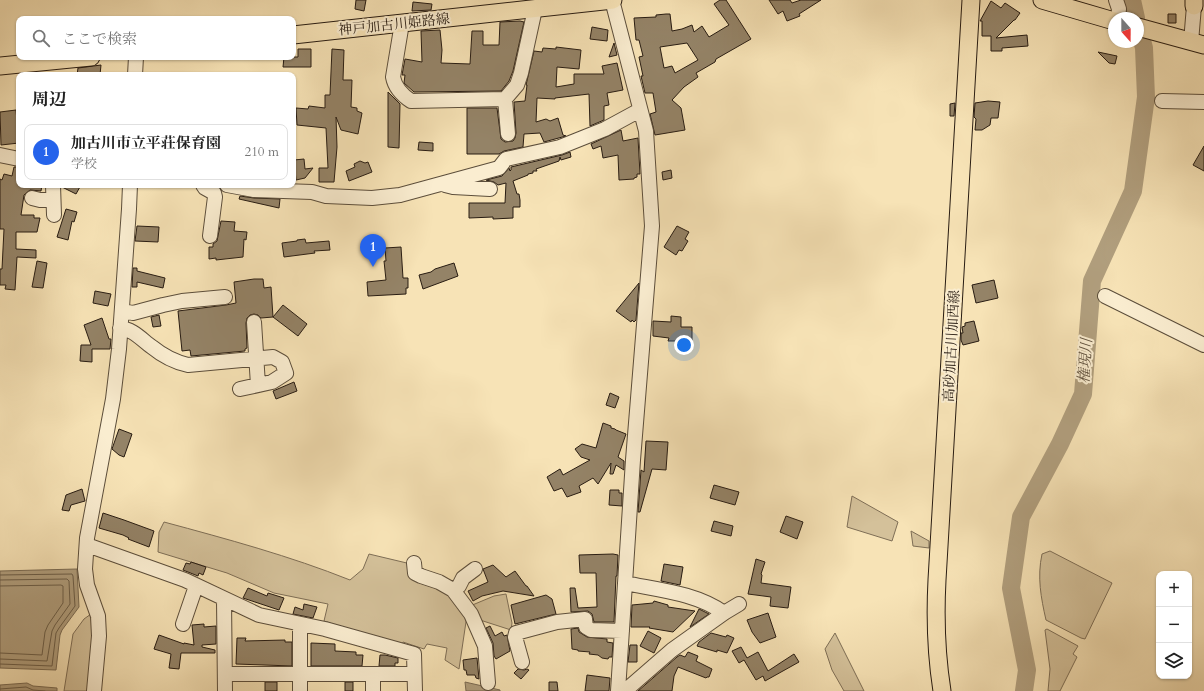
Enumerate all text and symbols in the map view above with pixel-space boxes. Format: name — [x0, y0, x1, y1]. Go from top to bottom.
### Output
street label: 神戸加古川姫路線 — [337, 9, 451, 40]
north arrow — [1108, 12, 1144, 48]
search box — [16, 16, 296, 60]
icon: search — [30, 27, 52, 49]
text: ここで検索 — [62, 29, 137, 49]
text: 周辺 — [32, 88, 66, 111]
text: 加古川市立平荘保育園 — [71, 133, 221, 153]
text: 1 — [43, 143, 49, 161]
text: 210 m — [245, 143, 279, 161]
text: 学校 — [71, 155, 97, 173]
pin: 1 — [360, 234, 386, 267]
street label: 高砂加古川加西線 — [939, 290, 964, 402]
your location — [674, 335, 694, 355]
water label: 権現川 — [1073, 336, 1097, 384]
map controls — [1156, 571, 1192, 679]
button: + — [1156, 571, 1192, 607]
button: − — [1156, 607, 1192, 643]
button: layers — [1156, 643, 1192, 679]

